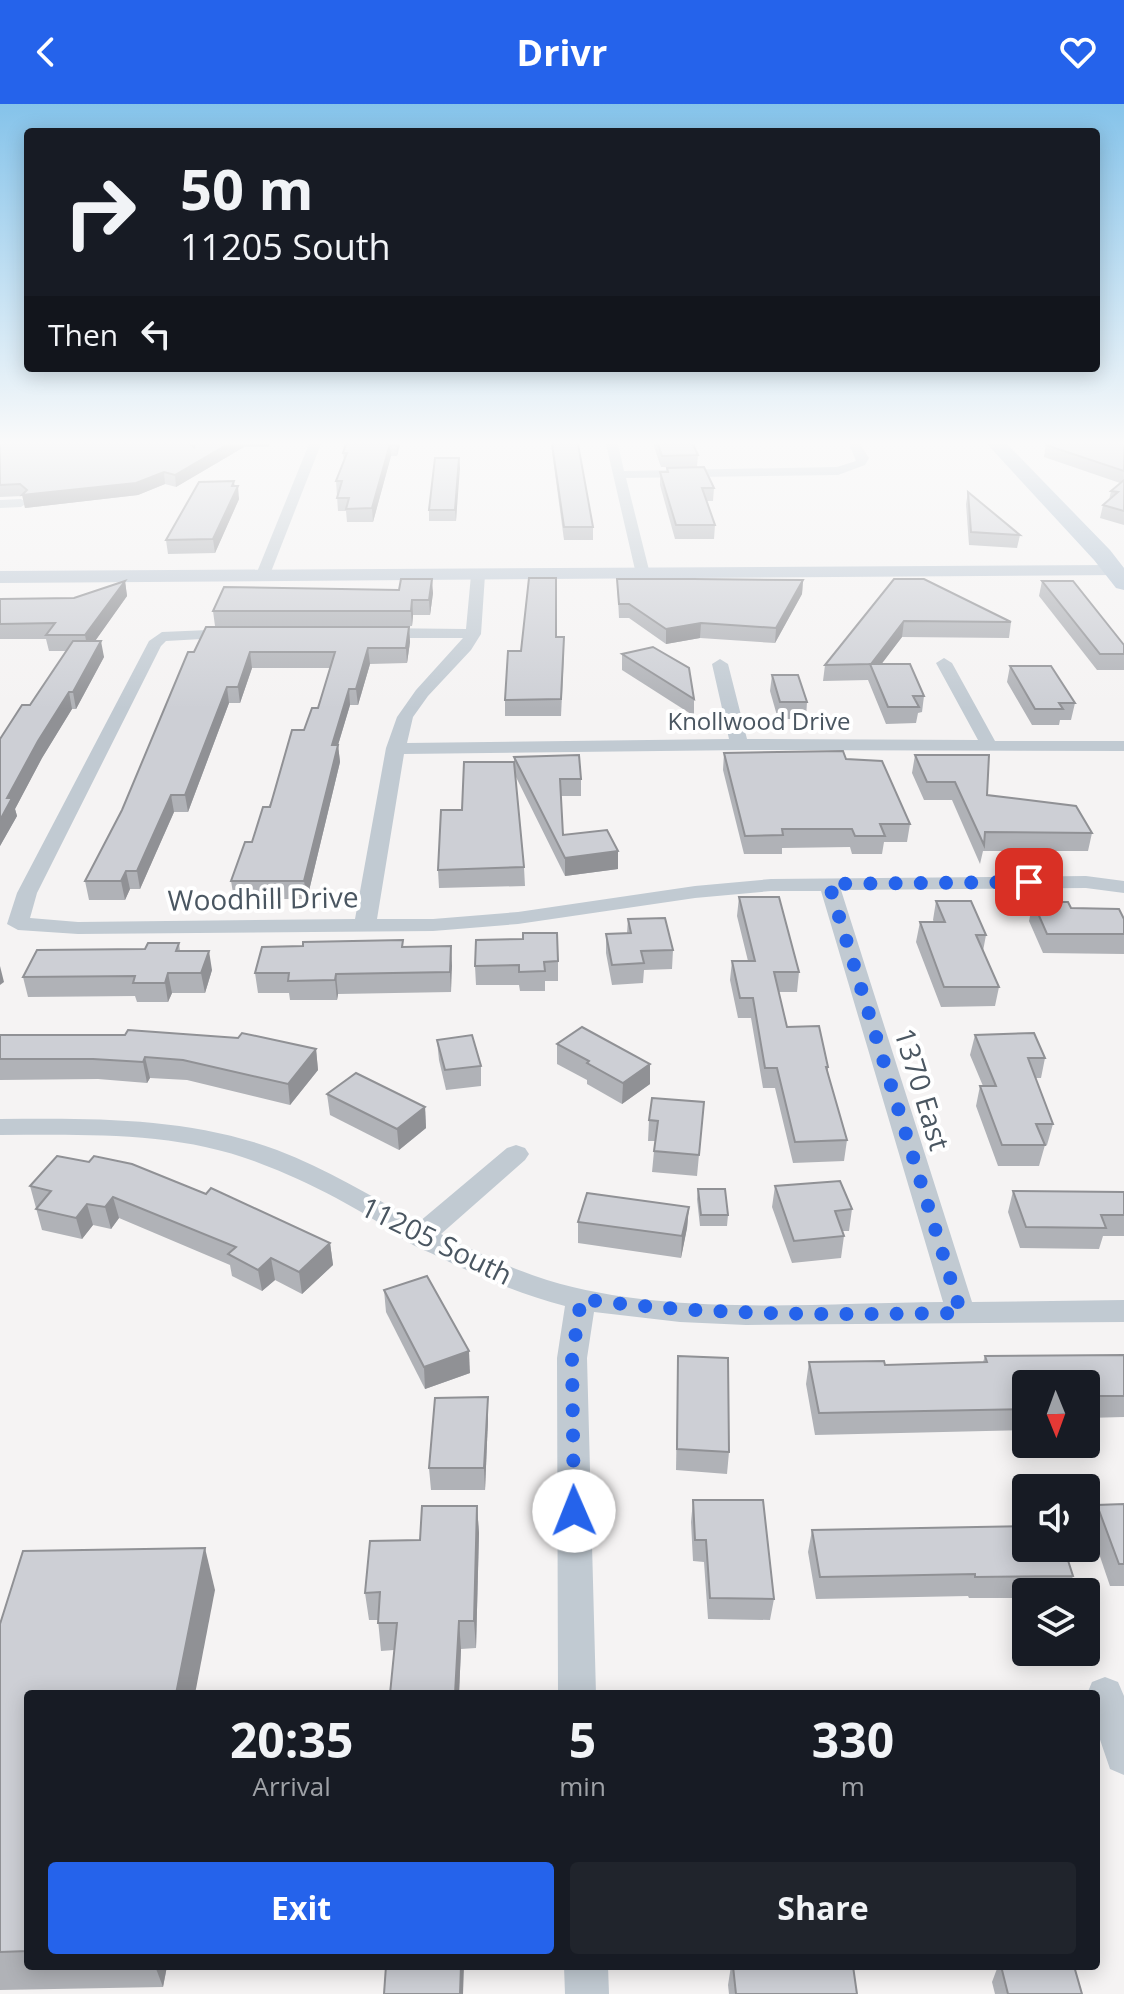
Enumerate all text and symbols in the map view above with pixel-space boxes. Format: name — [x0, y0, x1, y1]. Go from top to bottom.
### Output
text: Drivr — [517, 28, 607, 77]
icon: back — [24, 30, 68, 74]
icon: heart — [1056, 30, 1100, 74]
text: 50 m — [180, 150, 314, 226]
icon: right — [48, 160, 152, 264]
text: 11205 South — [180, 222, 391, 271]
icon: left — [134, 312, 178, 356]
text: Then — [48, 314, 118, 355]
street label: Knollwood Drive — [667, 704, 851, 737]
pin — [995, 848, 1063, 916]
icon: arrive — [1007, 860, 1051, 904]
street label: Woodhill Drive — [167, 877, 359, 919]
street label: 1370 East — [886, 1023, 960, 1155]
street label: 11205 South — [355, 1187, 519, 1293]
north arrow — [1012, 1370, 1100, 1458]
map controls — [1012, 1370, 1100, 1666]
position arrow — [532, 1469, 616, 1553]
button: sound — [1012, 1474, 1100, 1562]
button: layers — [1012, 1578, 1100, 1666]
text: 20:35 — [230, 1707, 353, 1772]
text: 5 — [569, 1707, 596, 1772]
text: 330 — [812, 1707, 894, 1772]
text: Arrival — [252, 1768, 331, 1804]
text: min — [559, 1768, 606, 1804]
text: m — [841, 1768, 865, 1804]
button: Exit — [48, 1862, 554, 1954]
button: Share — [570, 1862, 1076, 1954]

